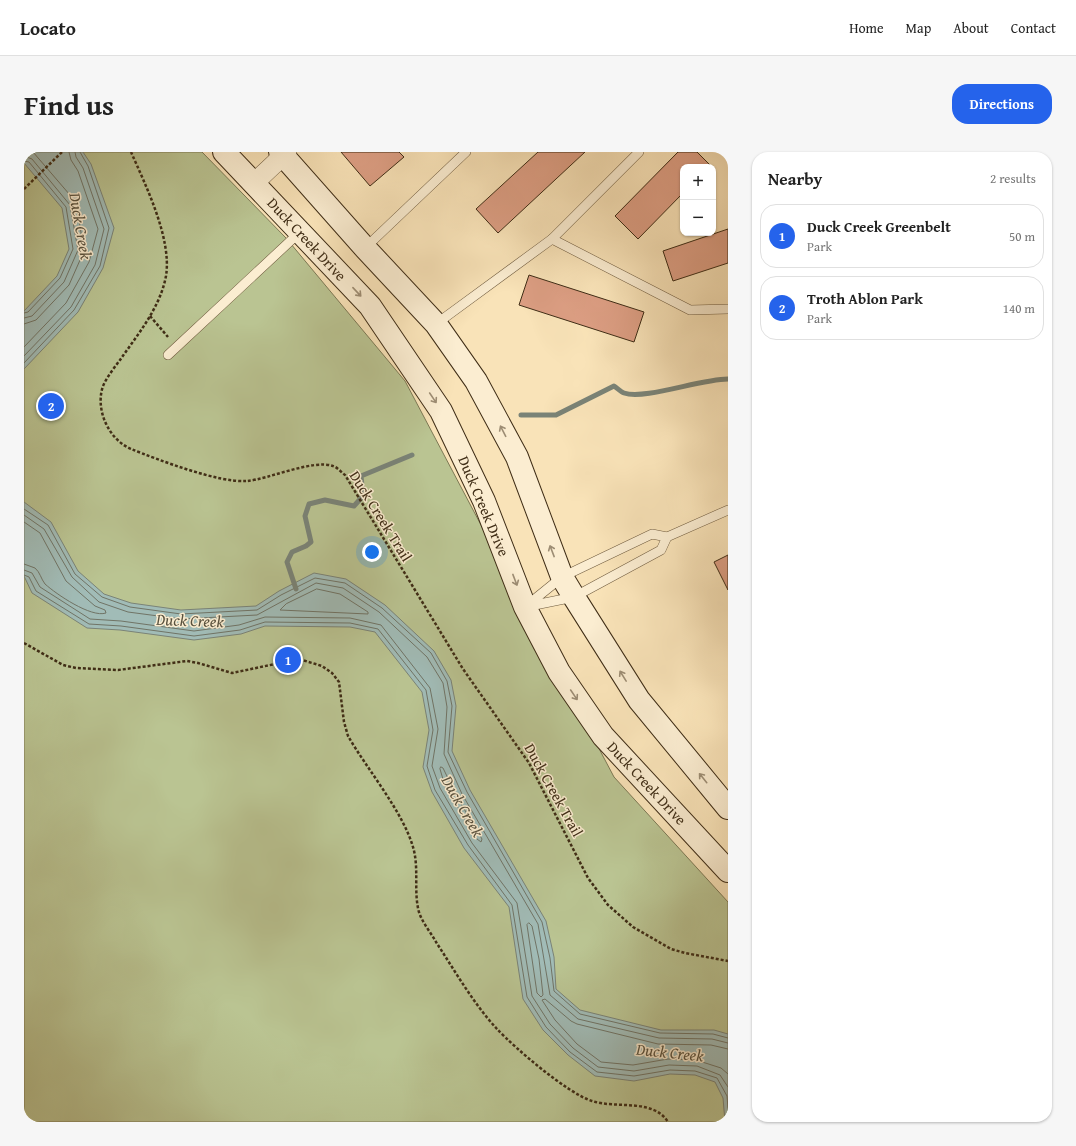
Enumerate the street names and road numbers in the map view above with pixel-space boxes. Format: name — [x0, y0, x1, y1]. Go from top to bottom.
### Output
street label: Duck Creek Drive — [263, 193, 351, 285]
street label: Duck Creek Drive — [453, 452, 515, 560]
street label: Duck Creek Trail — [345, 466, 417, 566]
street label: Duck Creek Drive — [603, 737, 691, 829]
street label: Duck Creek Trail — [520, 740, 588, 840]

